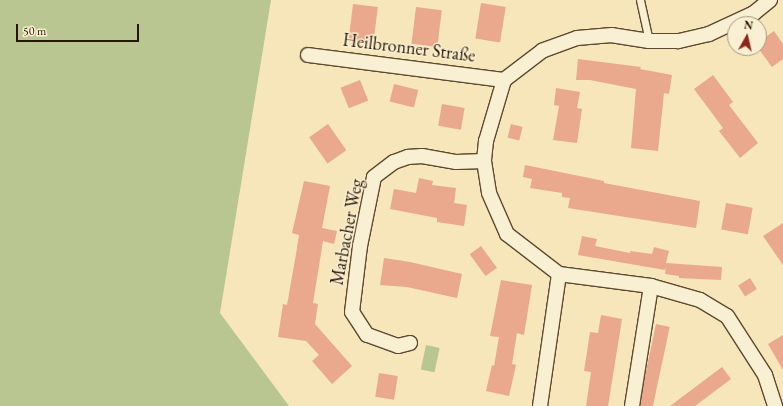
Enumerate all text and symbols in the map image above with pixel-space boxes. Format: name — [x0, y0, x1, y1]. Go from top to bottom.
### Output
scale bar — [18, 16, 141, 42]
north arrow — [727, 16, 767, 56]
text: N — [743, 18, 754, 33]
text: 50 m — [23, 23, 46, 39]
street label: Heilbronner Straße — [341, 29, 477, 67]
street label: Marbacher Weg — [326, 177, 368, 287]

